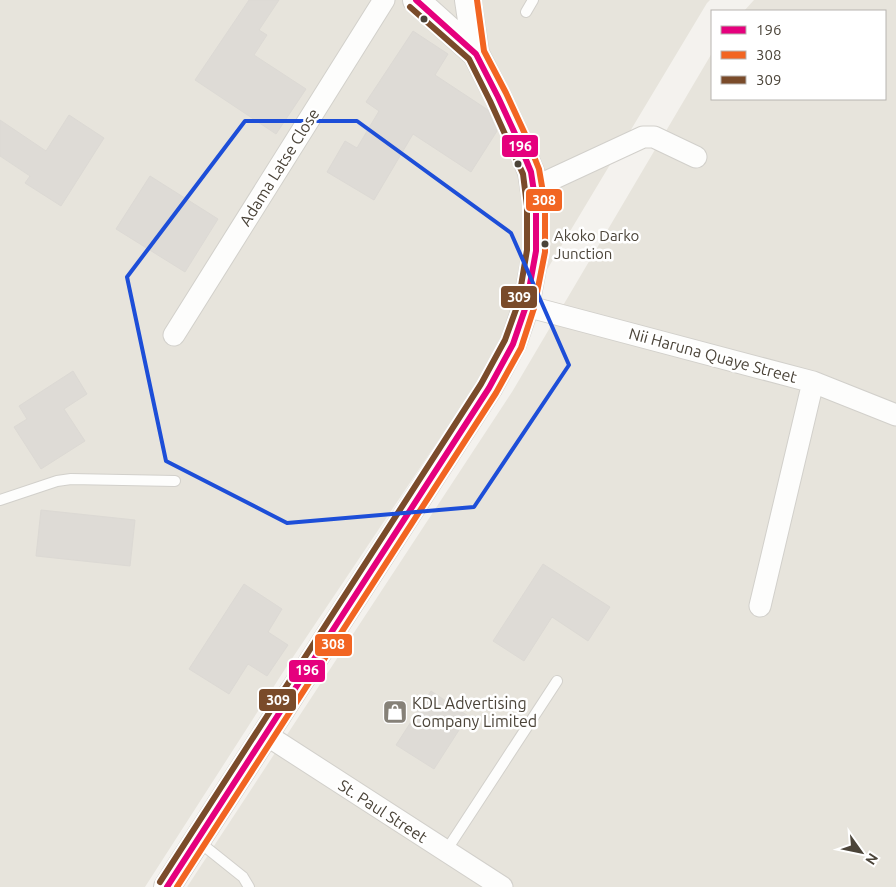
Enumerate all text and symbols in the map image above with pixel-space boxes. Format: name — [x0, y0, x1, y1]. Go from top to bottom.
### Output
legend — [711, 10, 886, 100]
unlabelled marker — [419, 14, 429, 24]
text: 196 — [756, 21, 781, 38]
text: 308 — [756, 46, 781, 63]
text: 309 — [756, 71, 781, 88]
street label: Adama Latse Close — [236, 105, 322, 229]
line badge: 196 — [501, 134, 539, 158]
text: 196 — [508, 138, 532, 154]
unlabelled marker — [513, 159, 523, 169]
line badge: 308 — [525, 188, 563, 212]
text: 308 — [532, 192, 556, 208]
place label: Akoko Darko Junction — [554, 227, 639, 262]
marker: Akoko Darko Junction — [540, 239, 550, 249]
line badge: 309 — [500, 285, 538, 309]
text: 309 — [507, 289, 531, 305]
street label: Nii Haruna Quaye Street — [627, 324, 800, 386]
line badge: 308 — [314, 633, 353, 657]
text: 308 — [321, 636, 345, 652]
line badge: 196 — [288, 659, 326, 683]
text: 196 — [295, 662, 319, 678]
line badge: 309 — [258, 688, 297, 712]
text: 309 — [266, 692, 290, 708]
place label: KDL Advertising Company Limited — [412, 694, 537, 730]
shop icon: KDL Advertising Company Limited — [382, 699, 408, 725]
street label: St. Paul Street — [335, 776, 431, 847]
north arrow — [836, 827, 886, 877]
text: N — [862, 850, 881, 868]

